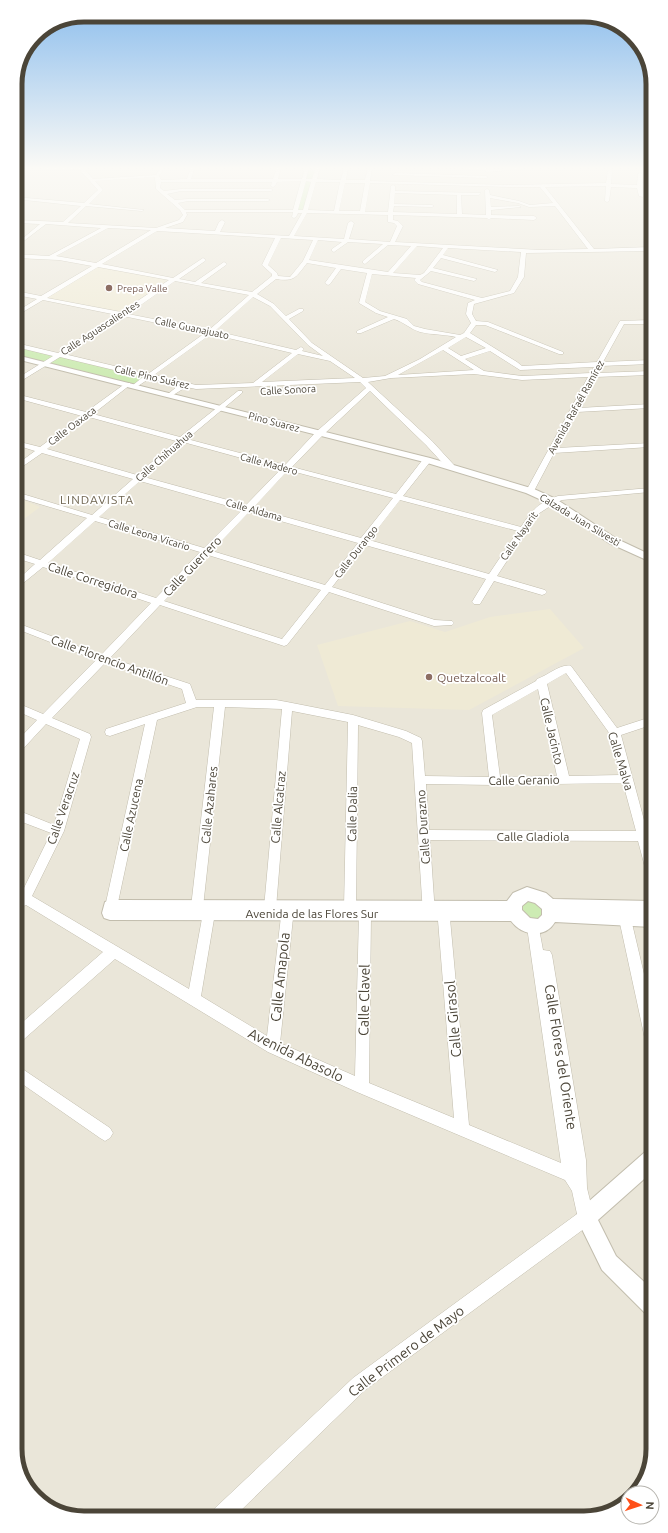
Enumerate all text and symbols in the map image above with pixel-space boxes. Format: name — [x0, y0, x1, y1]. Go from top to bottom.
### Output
marker: Prepa Valle — [104, 283, 114, 293]
place label: Prepa Valle — [117, 283, 168, 294]
street label: Calle Aguascalientes — [59, 298, 141, 358]
street label: Calle Guanajuato — [154, 315, 230, 341]
street label: Avenida Rafaél Ramírez — [546, 358, 607, 456]
street label: Calle Pino Suárez — [113, 363, 191, 391]
street label: Calle Sonora — [260, 383, 316, 397]
street label: Calle Oaxaca — [46, 404, 98, 448]
street label: Pino Suarez — [247, 410, 301, 434]
street label: Calle Chihuahua — [133, 428, 195, 484]
street label: Calle Madero — [239, 451, 299, 477]
street label: Calzada Juan Silvesti — [538, 492, 622, 548]
district label: LINDAVISTA — [60, 493, 134, 506]
street label: Calle Aldama — [225, 497, 283, 523]
street label: Calle Nayarit — [498, 510, 540, 562]
street label: Calle Leona Vicario — [107, 517, 191, 553]
street label: Calle Durango — [332, 524, 380, 580]
street label: Calle Guerrero — [160, 533, 224, 599]
street label: Calle Corregidora — [46, 559, 140, 601]
street label: Calle Florencio Antillón — [49, 633, 171, 687]
place label: Quetzalcoalt — [437, 671, 506, 684]
marker: Quetzalcoalt — [424, 672, 434, 682]
street label: Calle Jacinto — [538, 696, 566, 766]
street label: Calle Malva — [606, 730, 636, 792]
street label: Calle Azahares — [198, 765, 220, 845]
street label: Calle Veracruz — [44, 769, 82, 846]
street label: Calle Alcatraz — [268, 770, 288, 844]
street label: Calle Geranio — [488, 773, 560, 787]
street label: Calle Azucena — [117, 777, 145, 853]
street label: Calle Dalia — [345, 786, 359, 842]
street label: Calle Durazno — [414, 789, 432, 865]
street label: Calle Gladiola — [497, 830, 569, 843]
street label: Avenida de las Flores Sur — [246, 907, 379, 920]
street label: Calle Amapola — [267, 932, 293, 1022]
street label: Calle Clavel — [355, 964, 373, 1036]
street label: Calle Girasol — [442, 980, 464, 1058]
street label: Calle Flores del Oriente — [542, 983, 580, 1131]
street label: Avenida Abasolo — [246, 1025, 346, 1085]
street label: Calle Primero de Mayo — [345, 1302, 467, 1400]
north arrow — [620, 1485, 660, 1525]
text: N — [644, 1501, 656, 1510]

